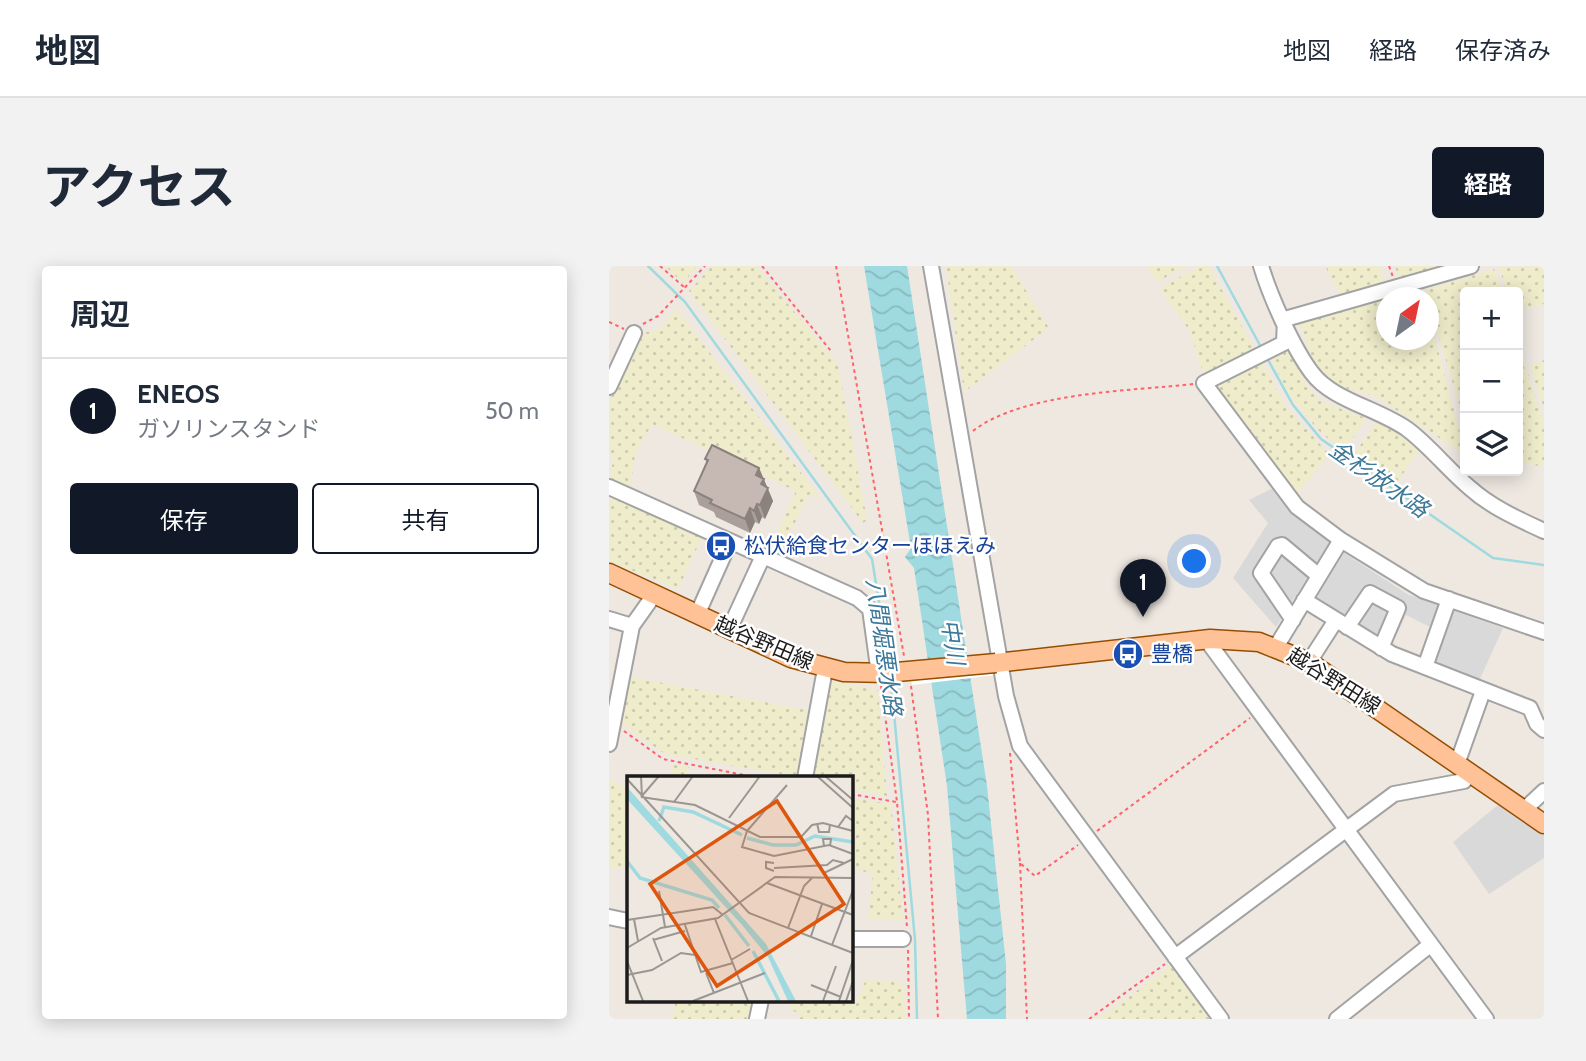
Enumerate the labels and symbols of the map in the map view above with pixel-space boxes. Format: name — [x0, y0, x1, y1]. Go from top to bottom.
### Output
north arrow — [1376, 287, 1439, 350]
water label: 金杉放水路 — [1324, 435, 1436, 525]
bus stop icon: 松伏給食センターほほえみ — [704, 529, 738, 563]
place label: 松伏給食センターほほえみ — [744, 533, 996, 558]
your location — [1177, 544, 1211, 578]
pin: 1 — [1120, 559, 1166, 617]
water label: 八間堀悪水路 — [861, 577, 908, 719]
street label: 越谷野田線 — [711, 611, 817, 675]
water label: 中川 — [936, 617, 971, 670]
bus stop icon: 豊橋 — [1111, 637, 1145, 671]
place label: 豊橋 — [1151, 641, 1193, 666]
street label: 越谷野田線 — [1283, 642, 1385, 719]
inset map — [627, 776, 852, 1002]

